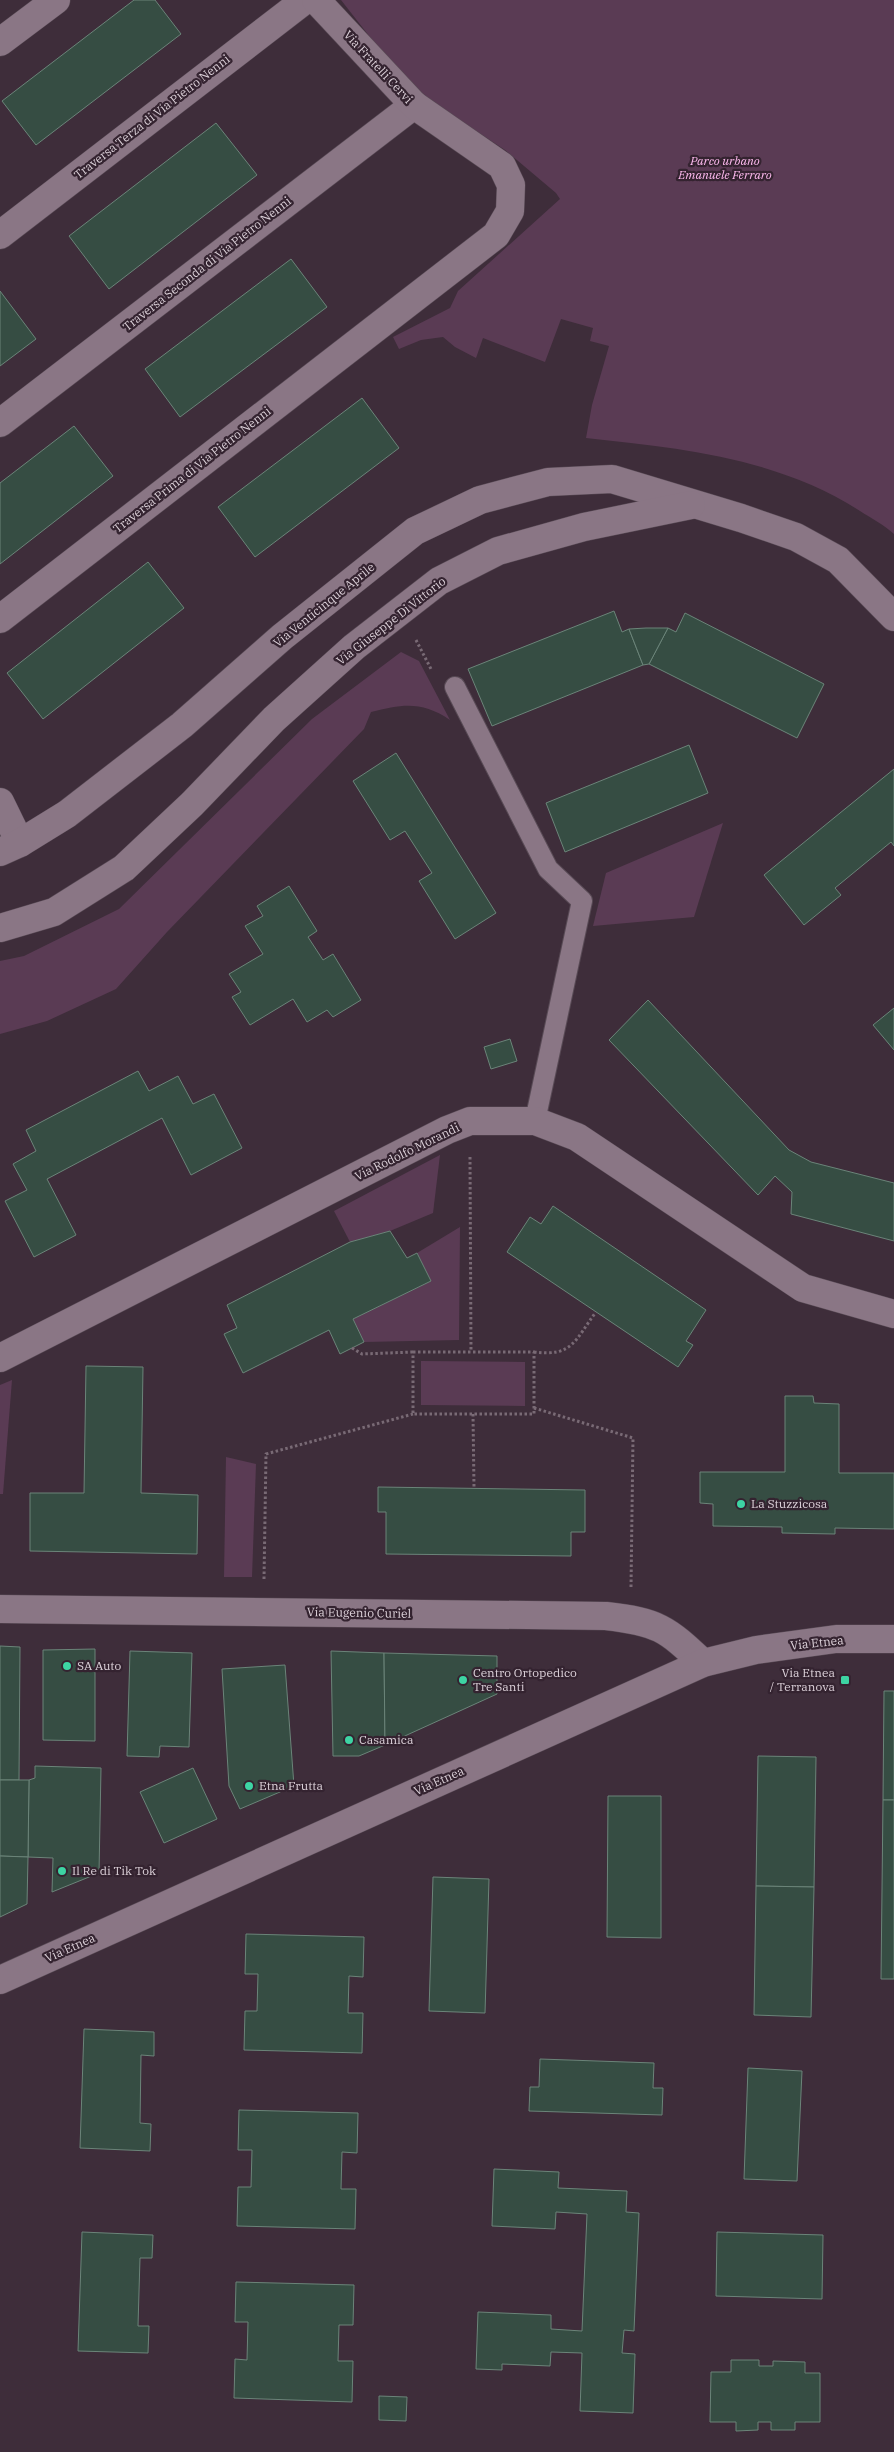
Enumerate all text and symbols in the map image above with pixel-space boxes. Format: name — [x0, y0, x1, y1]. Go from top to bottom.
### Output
street label: Via Fratelli Cervi — [341, 27, 416, 106]
street label: Traversa Terza di Via Pietro Nenni — [71, 51, 233, 182]
park label: Parco urbano Emanuele Ferraro — [677, 153, 772, 182]
street label: Traversa Seconda di Via Pietro Nenni — [120, 193, 294, 334]
street label: Traversa Prima di Via Pietro Nenni — [110, 403, 274, 536]
street label: Via Venticinque Aprile — [270, 559, 377, 650]
street label: Via Giuseppe Di Vittorio — [333, 573, 449, 668]
street label: Via Rodolfo Morandi — [352, 1120, 462, 1183]
place label: La Stuzzicosa — [751, 1496, 828, 1511]
marker: La Stuzzicosa — [735, 1498, 747, 1510]
street label: Via Eugenio Curiel — [307, 1604, 412, 1621]
street label: Via Etnea — [790, 1632, 845, 1653]
place label: SA Auto — [77, 1658, 122, 1673]
marker: SA Auto — [61, 1660, 73, 1672]
place label: Centro Ortopedico Tre Santi — [473, 1665, 577, 1694]
place label: Via Etnea / Terranova — [770, 1665, 835, 1694]
marker: Centro Ortopedico Tre Santi — [457, 1674, 469, 1686]
marker: Via Etnea / Terranova — [839, 1674, 851, 1686]
place label: Casamica — [359, 1732, 414, 1747]
marker: Casamica — [343, 1734, 355, 1746]
street label: Via Etnea — [411, 1763, 467, 1798]
place label: Etna Frutta — [259, 1778, 323, 1793]
marker: Etna Frutta — [243, 1780, 255, 1792]
place label: Il Re di Tik Tok — [72, 1863, 156, 1878]
marker: Il Re di Tik Tok — [56, 1865, 68, 1877]
street label: Via Etnea — [42, 1930, 98, 1965]

